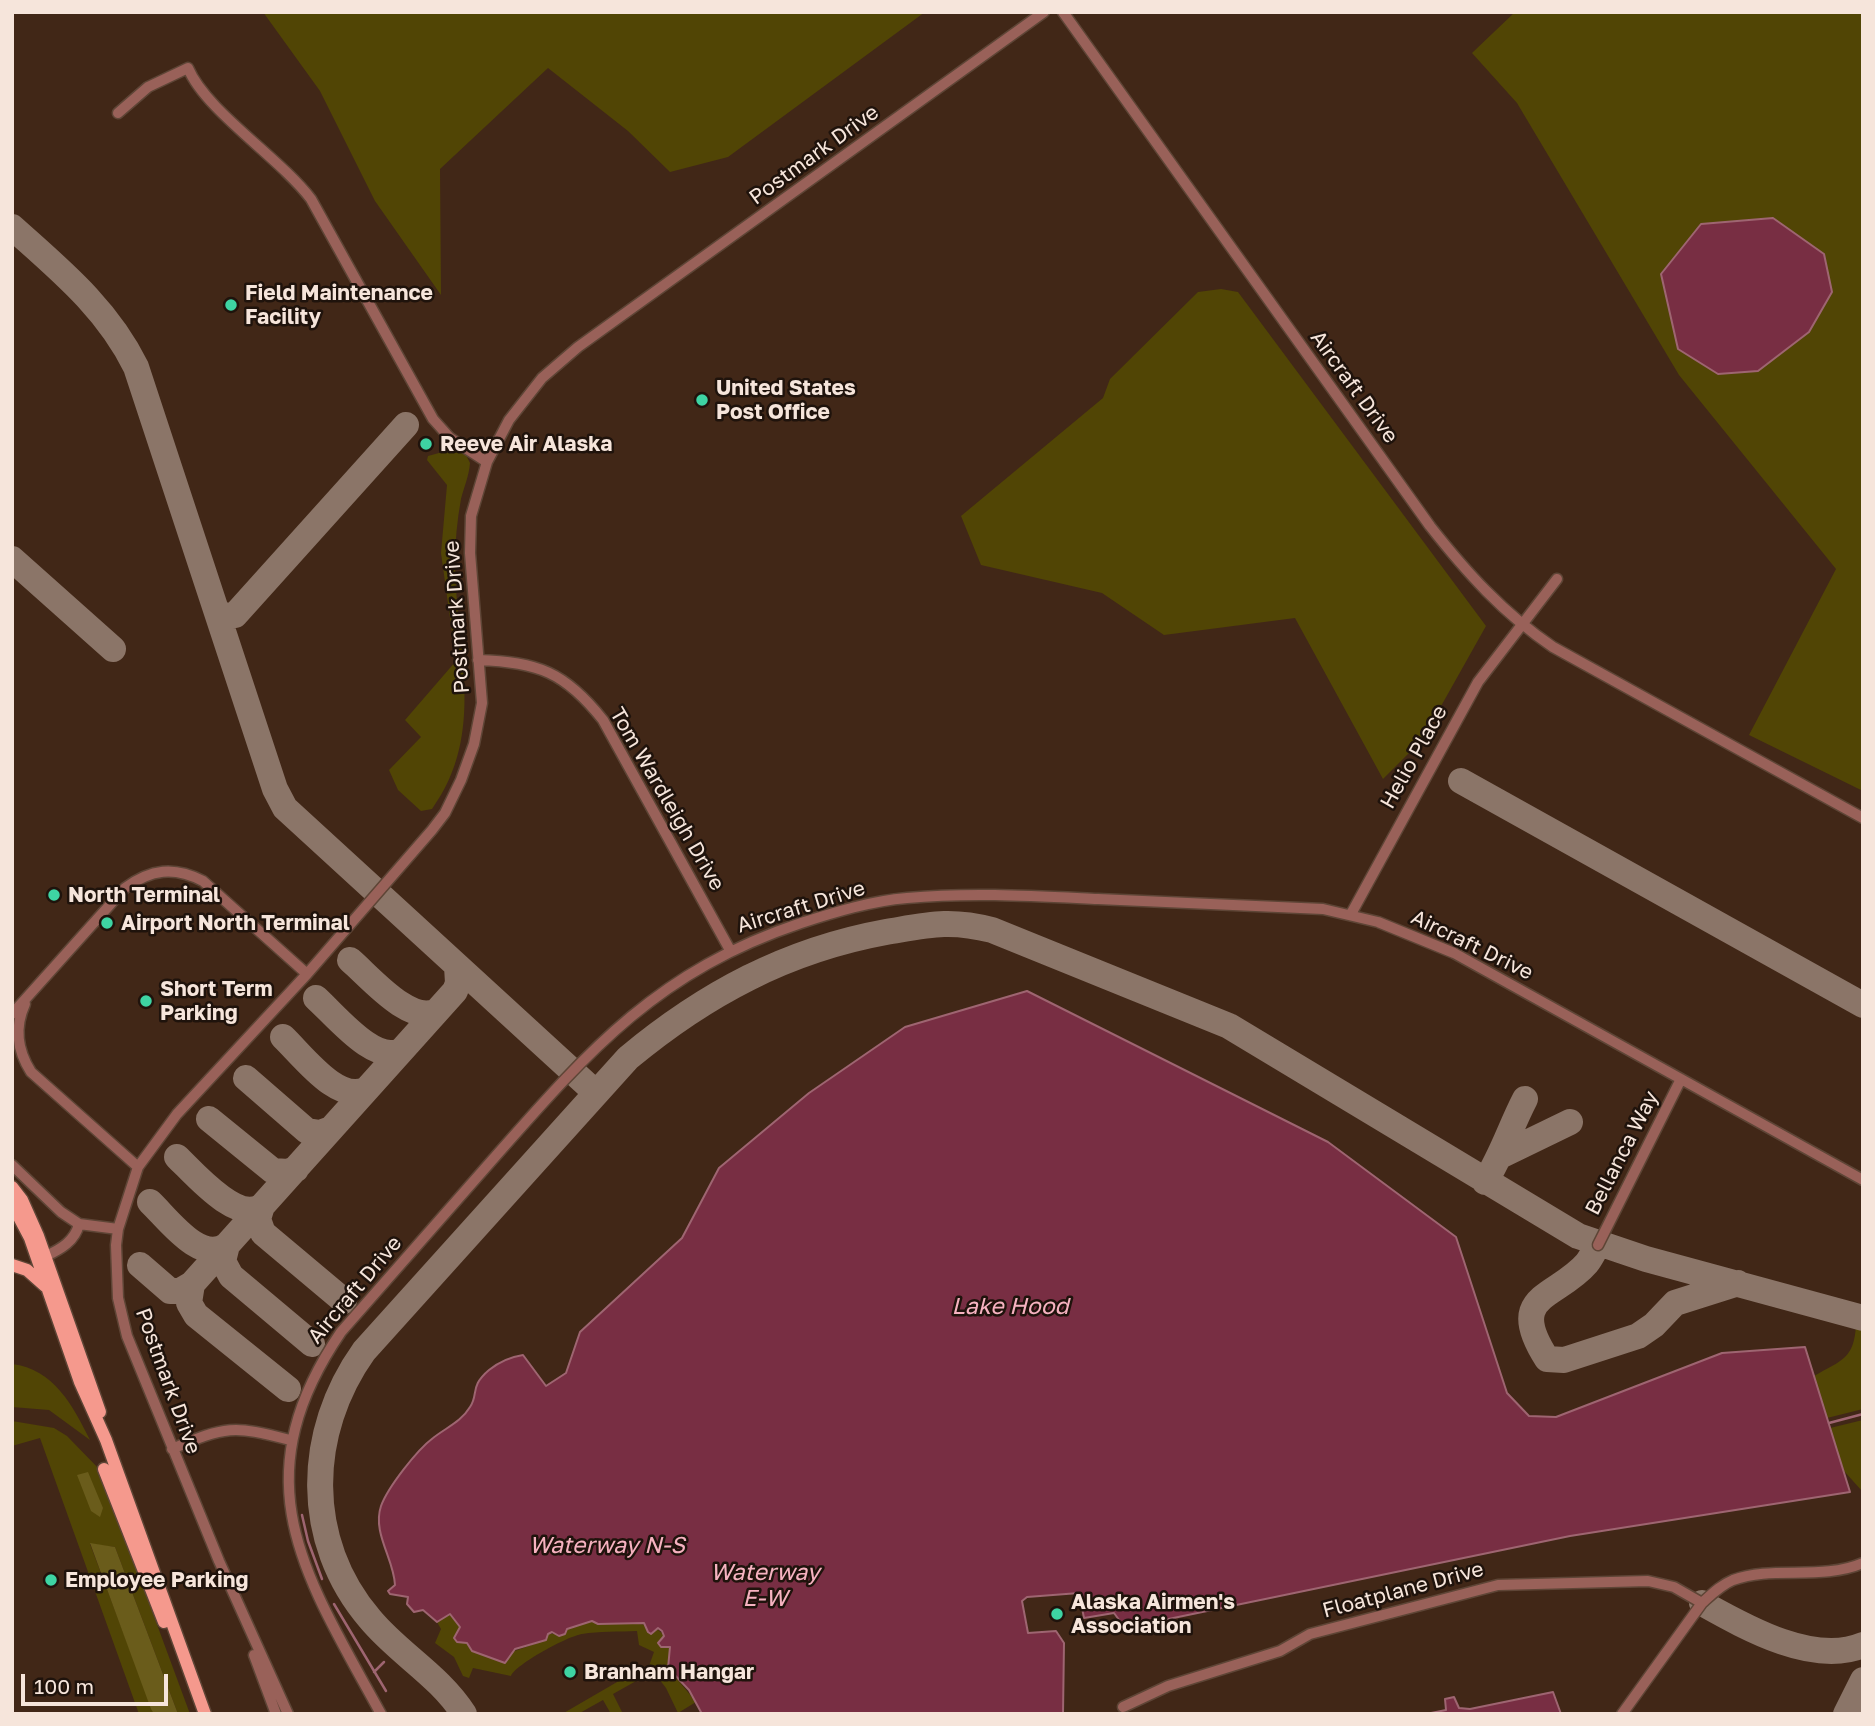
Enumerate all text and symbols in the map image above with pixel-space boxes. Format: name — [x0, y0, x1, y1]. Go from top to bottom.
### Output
street label: Postmark Drive — [745, 100, 883, 210]
place label: Field Maintenance Facility — [245, 280, 433, 330]
marker: Field Maintenance Facility — [223, 297, 239, 313]
street label: Aircraft Drive — [1305, 326, 1403, 448]
place label: United States Post Office — [716, 375, 856, 425]
marker: United States Post Office — [694, 392, 710, 408]
place label: Reeve Air Alaska — [440, 431, 612, 457]
marker: Reeve Air Alaska — [418, 436, 434, 452]
street label: Postmark Drive — [439, 540, 475, 694]
street label: Helio Place — [1375, 701, 1453, 813]
street label: Tom Wardleigh Drive — [604, 703, 730, 895]
street label: Aircraft Drive — [734, 876, 868, 938]
place label: North Terminal — [68, 882, 220, 908]
marker: North Terminal — [46, 887, 62, 903]
street label: Aircraft Drive — [1407, 905, 1537, 985]
place label: Airport North Terminal — [121, 910, 350, 936]
marker: Airport North Terminal — [99, 915, 115, 931]
place label: Short Term Parking — [160, 976, 273, 1026]
marker: Short Term Parking — [138, 993, 154, 1009]
street label: Bellanca Way — [1580, 1087, 1664, 1219]
street label: Aircraft Drive — [303, 1231, 407, 1349]
water label: Lake Hood — [951, 1293, 1069, 1321]
street label: Postmark Drive — [130, 1305, 206, 1457]
water label: Waterway N-S — [529, 1532, 685, 1560]
street label: Floatplane Drive — [1320, 1556, 1486, 1624]
water label: Waterway E-W — [710, 1559, 820, 1613]
place label: Employee Parking — [65, 1567, 248, 1593]
marker: Employee Parking — [43, 1572, 59, 1588]
place label: Alaska Airmen's Association — [1071, 1589, 1235, 1639]
marker: Alaska Airmen's Association — [1049, 1606, 1065, 1622]
place label: Branham Hangar — [584, 1659, 754, 1685]
scale bar — [24, 1660, 172, 1704]
marker: Branham Hangar — [562, 1664, 578, 1680]
text: 100 m — [34, 1673, 94, 1699]

